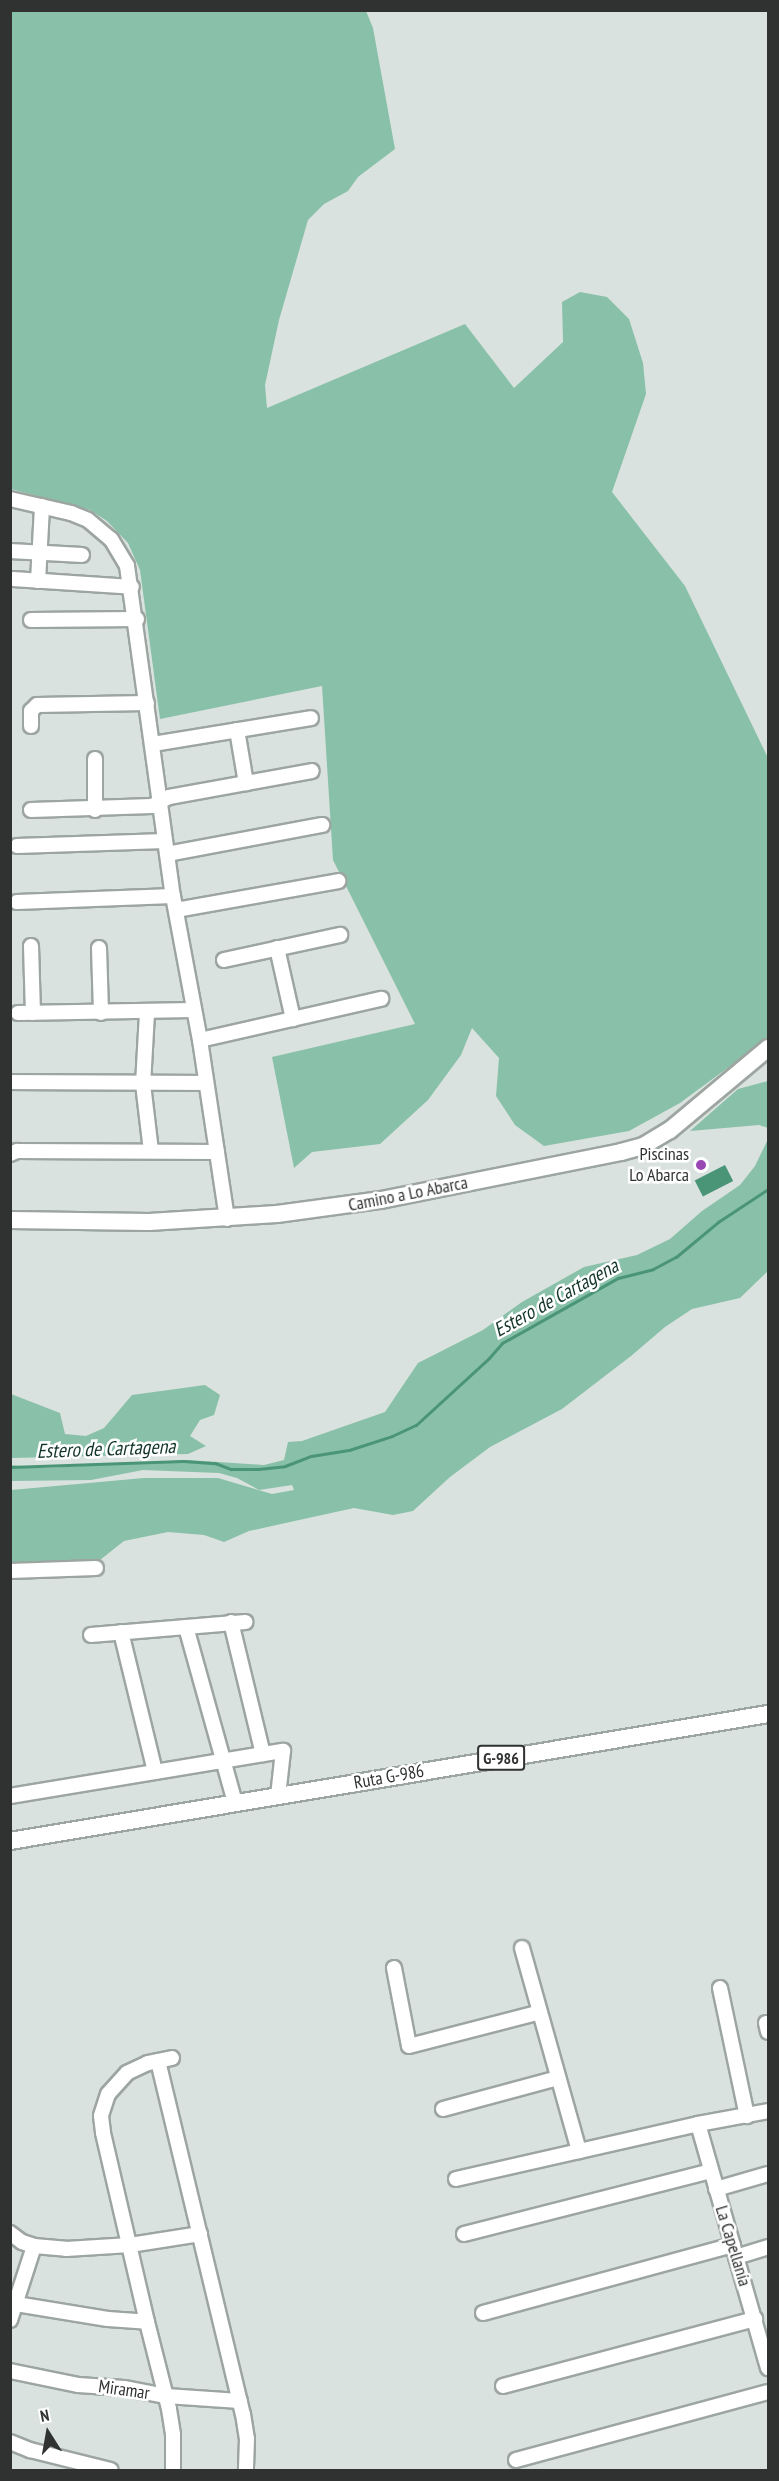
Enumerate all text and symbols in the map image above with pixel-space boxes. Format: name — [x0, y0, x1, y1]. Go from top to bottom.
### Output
place label: Piscinas Lo Abarca — [629, 1144, 689, 1186]
marker: Piscinas Lo Abarca — [694, 1158, 708, 1172]
street label: Camino a Lo Abarca — [346, 1172, 470, 1216]
water label: Estero de Cartagena — [490, 1254, 622, 1342]
water label: Estero de Cartagena — [36, 1435, 176, 1463]
road number: G-986 — [477, 1745, 525, 1771]
street label: Ruta G-986 — [352, 1760, 426, 1794]
street label: La Capellanía — [710, 2203, 756, 2289]
street label: Miramar — [97, 2376, 151, 2404]
north arrow — [18, 2403, 78, 2463]
text: N — [38, 2405, 51, 2426]

